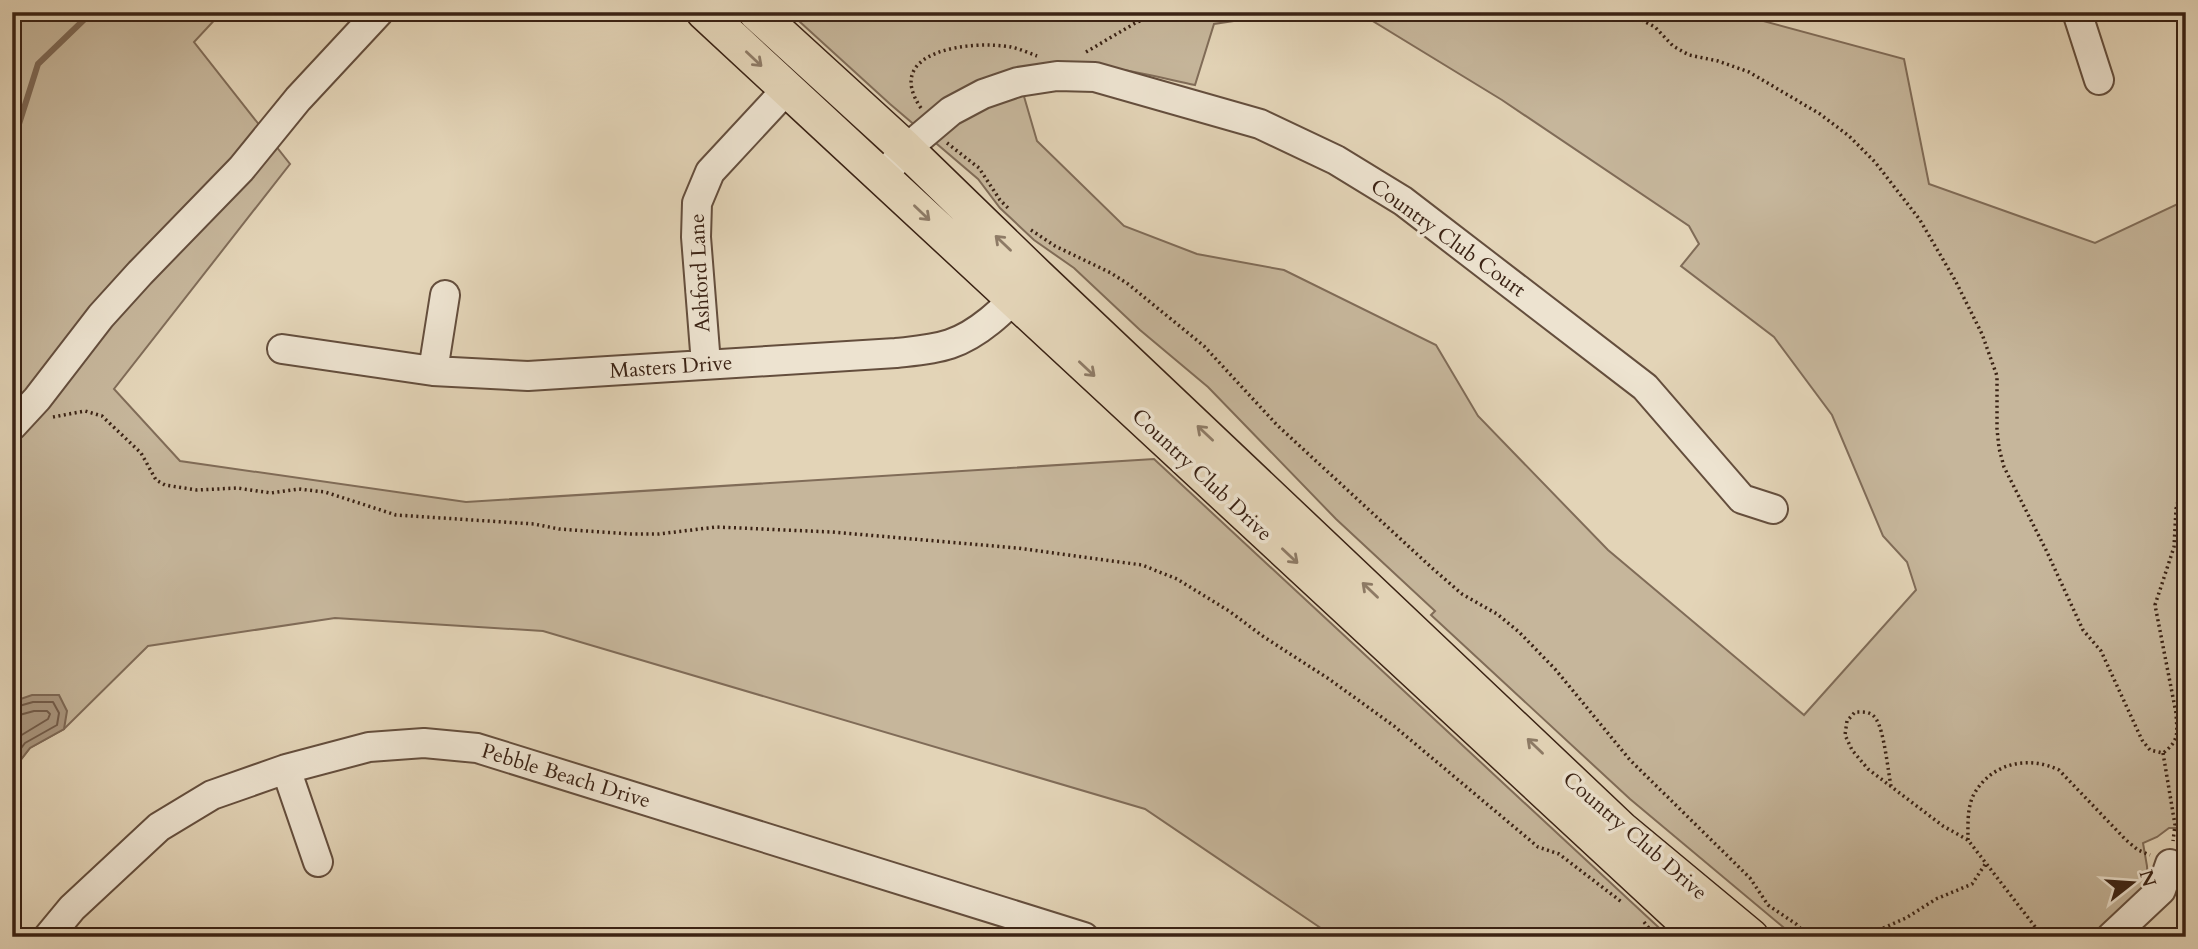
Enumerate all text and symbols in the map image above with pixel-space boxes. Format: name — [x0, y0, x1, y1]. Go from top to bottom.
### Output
one-way arrow — [745, 50, 762, 67]
street label: Country Club Court — [1365, 172, 1532, 304]
one-way arrow — [913, 204, 930, 221]
street label: Ashford Lane — [682, 213, 718, 333]
one-way arrow — [995, 235, 1012, 252]
street label: Masters Drive — [609, 348, 733, 386]
one-way arrow — [1078, 360, 1095, 377]
street label: Country Club Drive — [1125, 402, 1279, 548]
one-way arrow — [1196, 425, 1213, 442]
one-way arrow — [1281, 548, 1298, 565]
one-way arrow — [1362, 581, 1379, 598]
street label: Pebble Beach Drive — [478, 736, 654, 816]
one-way arrow — [1526, 738, 1543, 755]
street label: Country Club Drive — [1557, 765, 1713, 907]
north arrow — [2096, 848, 2166, 918]
text: N — [2132, 867, 2162, 890]

